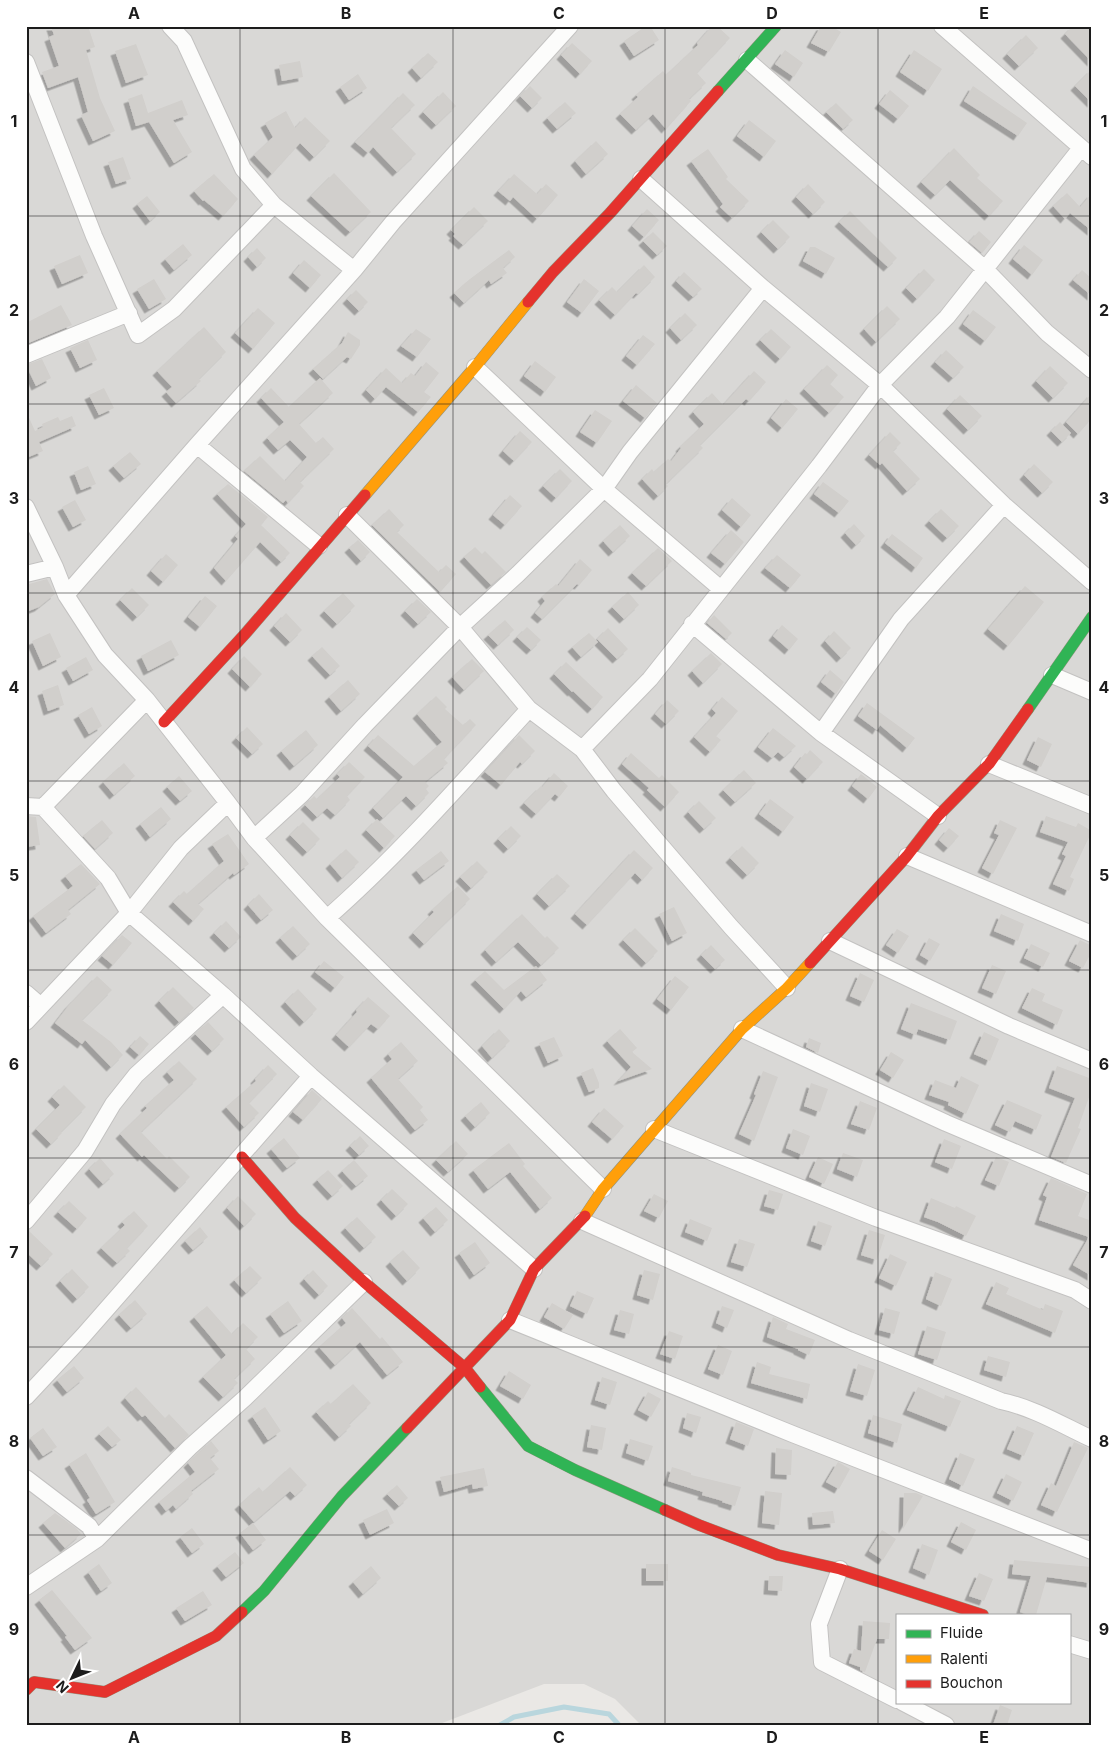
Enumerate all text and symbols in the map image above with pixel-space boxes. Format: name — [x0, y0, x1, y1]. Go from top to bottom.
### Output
text: A — [128, 3, 140, 23]
text: B — [341, 3, 351, 23]
text: C — [553, 3, 565, 23]
text: D — [766, 3, 778, 23]
text: E — [979, 3, 989, 23]
text: 1 — [11, 111, 17, 131]
text: 1 — [1101, 111, 1107, 131]
text: 2 — [9, 300, 19, 320]
text: 2 — [1099, 300, 1109, 320]
text: 3 — [9, 488, 19, 508]
text: 3 — [1099, 488, 1109, 508]
text: 4 — [9, 677, 20, 697]
text: 4 — [1099, 677, 1110, 697]
text: 5 — [9, 865, 19, 885]
text: 5 — [1099, 865, 1109, 885]
text: 6 — [9, 1054, 19, 1074]
text: 6 — [1099, 1054, 1109, 1074]
text: 7 — [9, 1242, 19, 1262]
text: 7 — [1099, 1242, 1109, 1262]
text: 8 — [9, 1431, 19, 1451]
text: 8 — [1099, 1431, 1109, 1451]
legend — [896, 1614, 1070, 1704]
text: 9 — [9, 1619, 19, 1639]
text: 9 — [1099, 1619, 1109, 1639]
text: Fluide — [940, 1623, 983, 1642]
text: Ralenti — [940, 1649, 988, 1668]
north arrow — [48, 1654, 98, 1704]
text: Bouchon — [940, 1673, 1003, 1692]
text: N — [52, 1678, 72, 1697]
text: A — [128, 1727, 140, 1747]
text: B — [341, 1727, 351, 1747]
text: C — [553, 1727, 565, 1747]
text: D — [766, 1727, 778, 1747]
text: E — [979, 1727, 989, 1747]

